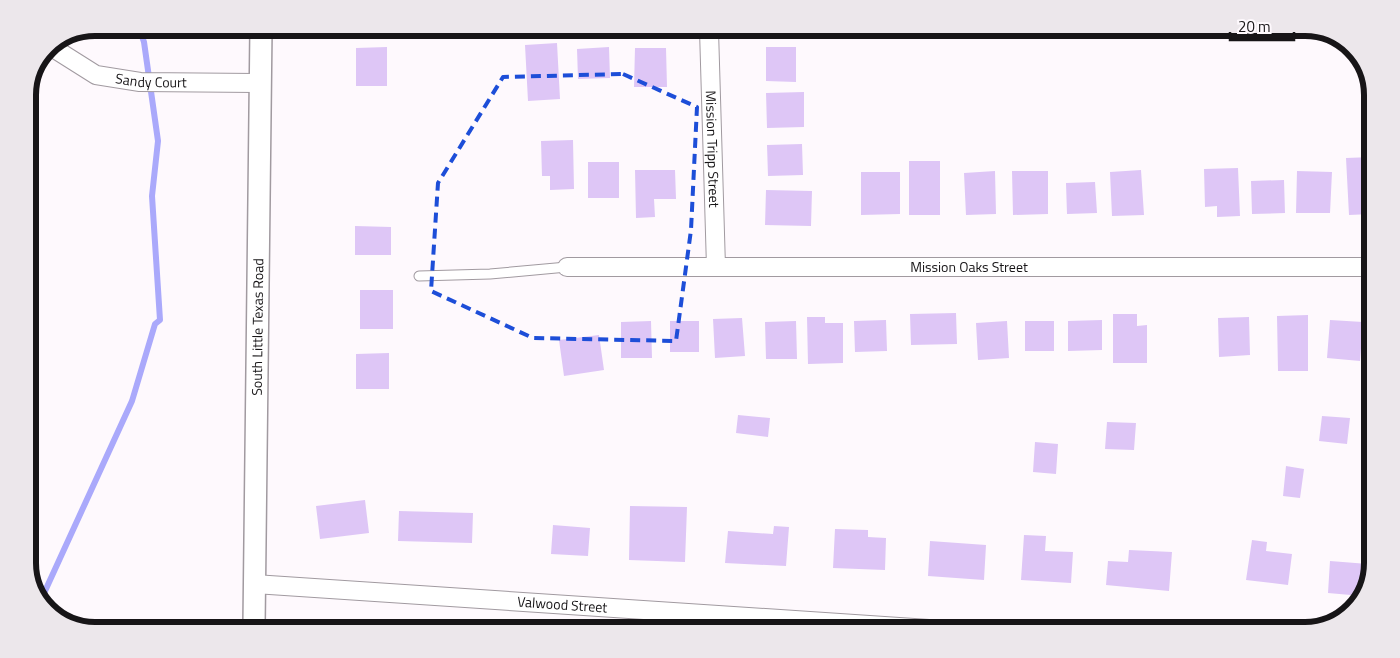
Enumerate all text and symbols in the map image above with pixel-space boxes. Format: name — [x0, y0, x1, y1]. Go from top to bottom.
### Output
scale bar — [1230, 10, 1294, 42]
text: 20 m — [1238, 15, 1271, 38]
street label: Sandy Court — [114, 67, 187, 92]
street label: Mission Tripp Street — [701, 90, 725, 208]
street label: Mission Oaks Street — [910, 256, 1028, 277]
street label: South Little Texas Road — [246, 258, 268, 396]
street label: Valwood Street — [517, 591, 608, 618]

